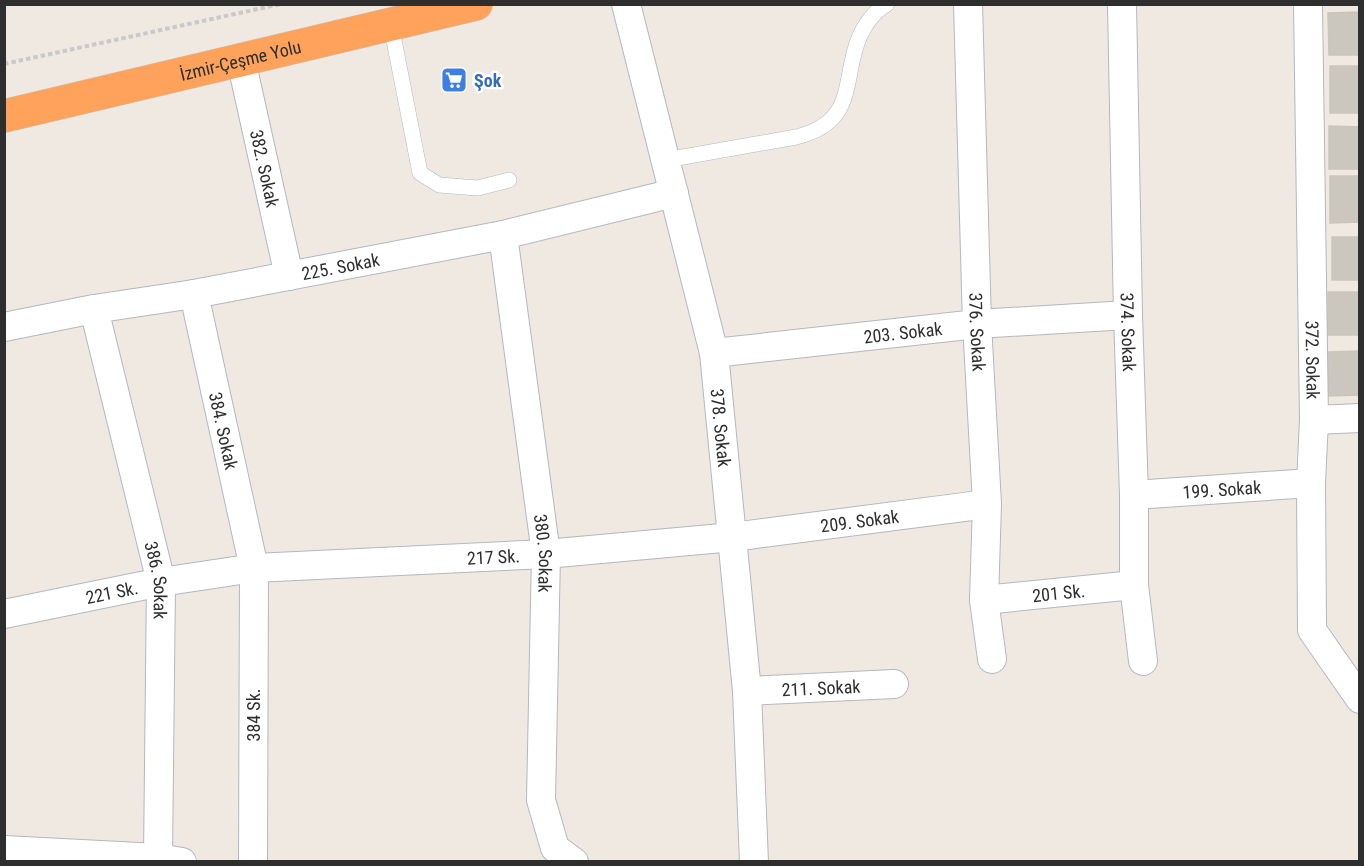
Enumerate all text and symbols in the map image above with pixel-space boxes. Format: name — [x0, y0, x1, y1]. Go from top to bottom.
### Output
street label: İzmir-Çeşme Yolu — [178, 35, 303, 84]
supermarket icon: Şok — [439, 65, 469, 95]
place label: Şok — [474, 70, 502, 91]
street label: 382. Sokak — [246, 128, 284, 209]
street label: 225. Sokak — [300, 248, 381, 284]
street label: 376. Sokak — [966, 292, 990, 372]
street label: 374. Sokak — [1117, 292, 1140, 372]
street label: 203. Sokak — [863, 317, 943, 347]
street label: 372. Sokak — [1302, 320, 1324, 400]
street label: 378. Sokak — [707, 387, 736, 468]
street label: 384. Sokak — [205, 390, 243, 472]
street label: 199. Sokak — [1182, 476, 1262, 502]
street label: 209. Sokak — [819, 505, 900, 536]
street label: 380. Sokak — [530, 513, 557, 593]
street label: 386. Sokak — [141, 539, 172, 619]
street label: 217 Sk. — [466, 545, 520, 568]
street label: 221 Sk. — [84, 576, 140, 608]
street label: 201 Sk. — [1031, 579, 1086, 606]
street label: 211. Sokak — [781, 675, 861, 700]
street label: 384 Sk. — [243, 689, 264, 741]

